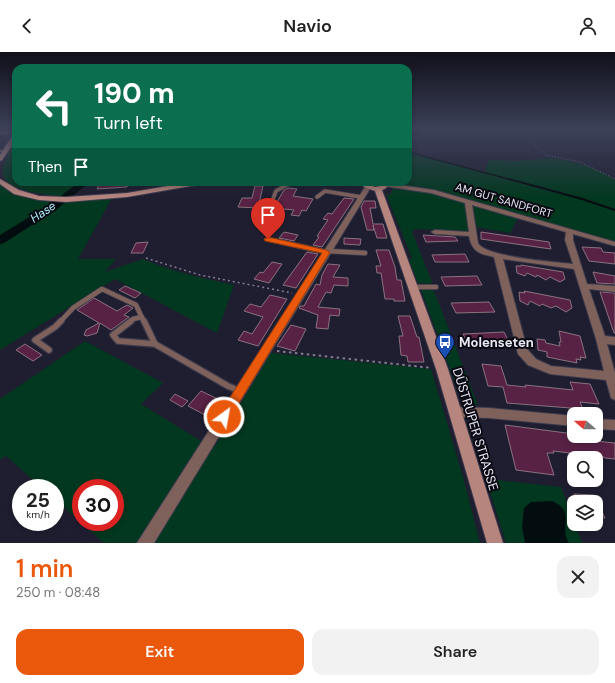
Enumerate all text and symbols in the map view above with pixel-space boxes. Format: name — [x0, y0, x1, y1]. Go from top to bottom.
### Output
text: Navio — [283, 14, 332, 38]
icon: back — [16, 15, 38, 37]
icon: person — [577, 15, 599, 37]
text: 190 m — [94, 75, 175, 112]
icon: left — [28, 80, 80, 132]
text: Turn left — [94, 111, 163, 135]
icon: arrive — [70, 156, 92, 178]
text: Then — [28, 157, 62, 177]
street label: AM GUT SANDFORT — [454, 179, 554, 221]
water label: Hase — [27, 198, 59, 226]
pin — [251, 198, 285, 239]
icon: arrive — [257, 204, 279, 226]
bus stop icon: Molenseten — [434, 331, 456, 359]
place label: Molenseten — [459, 334, 534, 351]
street label: DÜSTRUPER STRASSE — [449, 366, 502, 493]
position arrow — [203, 396, 245, 438]
north arrow — [567, 407, 603, 443]
map controls — [567, 407, 603, 531]
button: search — [567, 451, 603, 487]
speed limit sign: 30 — [72, 479, 124, 531]
text: 25 — [26, 487, 50, 513]
button: layers — [567, 495, 603, 531]
text: km/h — [26, 508, 50, 521]
text: 1 min — [16, 553, 73, 584]
button: close — [557, 556, 599, 598]
text: 250 m · 08:48 — [16, 584, 100, 601]
button: Exit — [16, 629, 304, 675]
button: Share — [312, 629, 599, 675]

